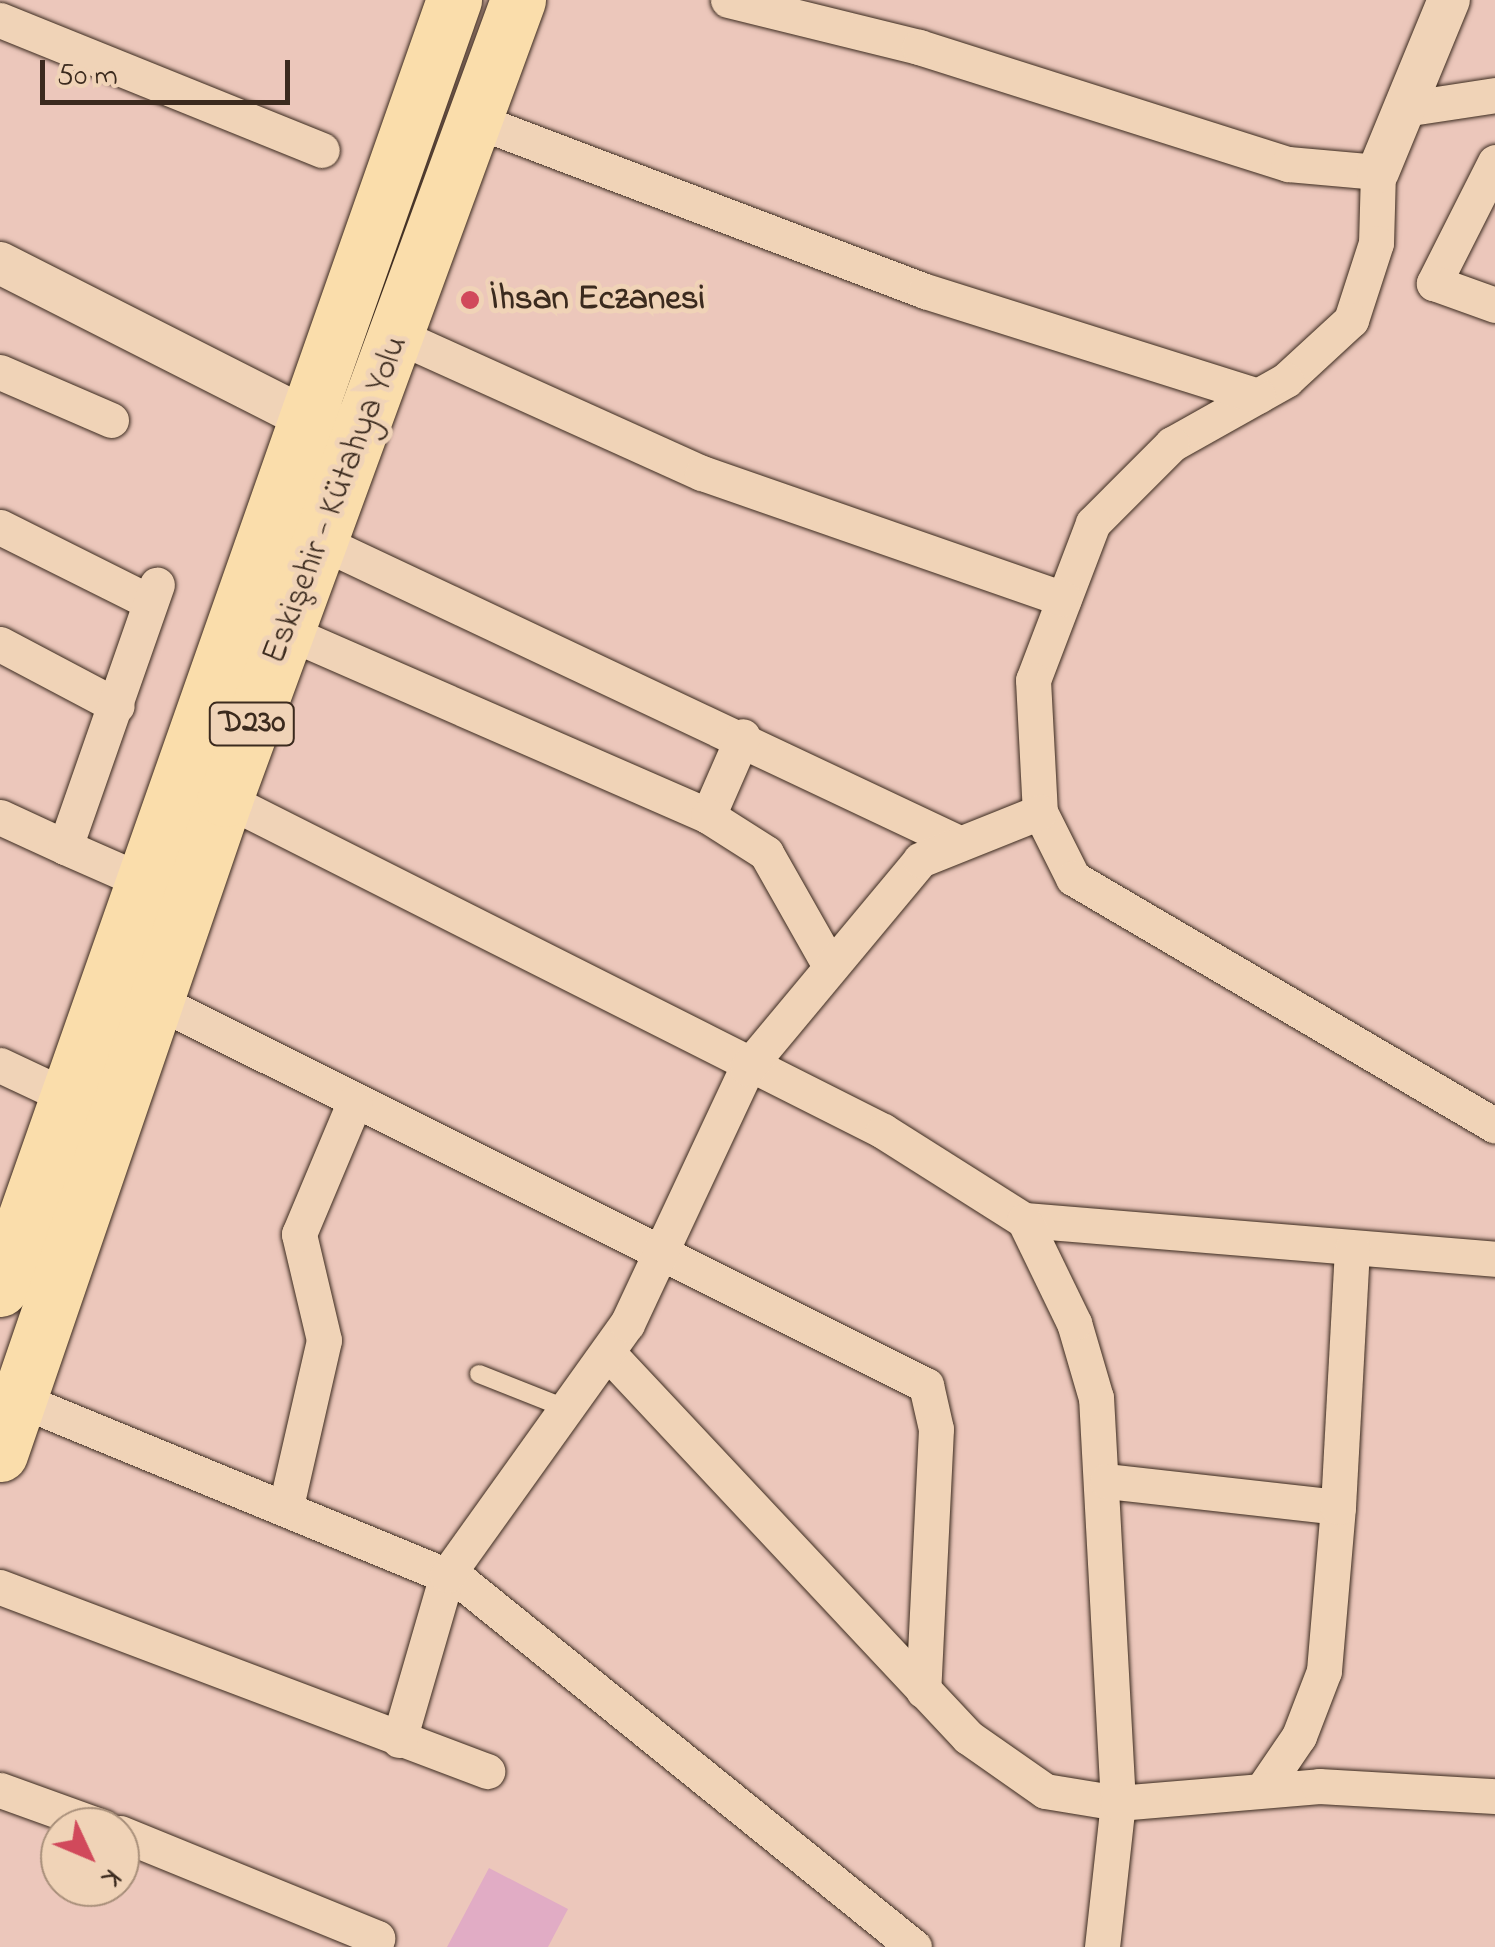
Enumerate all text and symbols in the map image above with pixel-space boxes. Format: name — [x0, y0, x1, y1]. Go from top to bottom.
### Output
scale bar — [45, 40, 295, 102]
text: 50 m — [57, 55, 118, 99]
place label: İhsan Eczanesi — [490, 279, 705, 321]
marker: İhsan Eczanesi — [459, 289, 481, 311]
street label: Eskişehir - Kütahya Yolu — [254, 330, 418, 670]
road number: D230 — [207, 697, 297, 751]
north arrow — [40, 1807, 140, 1907]
text: K — [91, 1858, 130, 1896]

